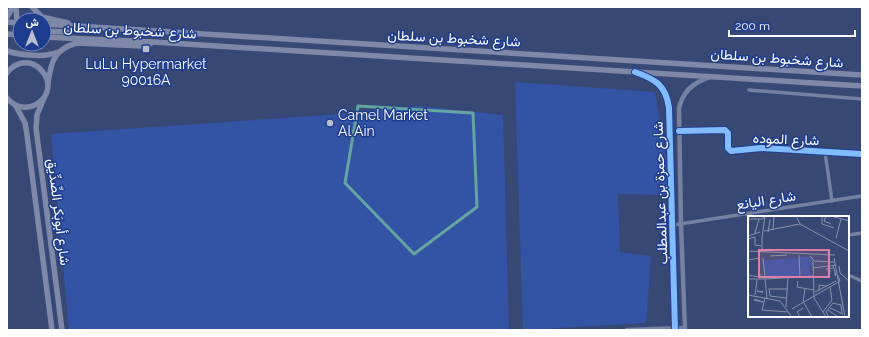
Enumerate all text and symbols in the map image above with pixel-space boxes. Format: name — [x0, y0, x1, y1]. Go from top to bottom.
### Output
north arrow — [12, 12, 52, 52]
scale bar — [729, 12, 855, 38]
text: ش — [25, 16, 39, 29]
street label: شارع شخبوط بن سلطان — [63, 19, 197, 44]
text: 200 m — [735, 19, 770, 33]
street label: شارع شخبوط بن سلطان — [387, 27, 521, 52]
marker: LuLu Hypermarket 90016A — [141, 44, 151, 54]
street label: شارع شخبوط بن سلطان — [710, 45, 844, 74]
place label: LuLu Hypermarket 90016A — [85, 56, 207, 88]
place label: Camel Market Al Ain — [338, 107, 428, 139]
marker: Camel Market Al Ain — [325, 118, 335, 128]
street label: شارع حمزة بن عبدالمطلب — [650, 121, 673, 265]
street label: شارع الموده — [752, 130, 820, 151]
street label: شارع أبوبَكر الصِّدِّيق — [42, 158, 73, 267]
street label: شارع اليانع — [735, 187, 797, 216]
inset map — [748, 216, 849, 317]

